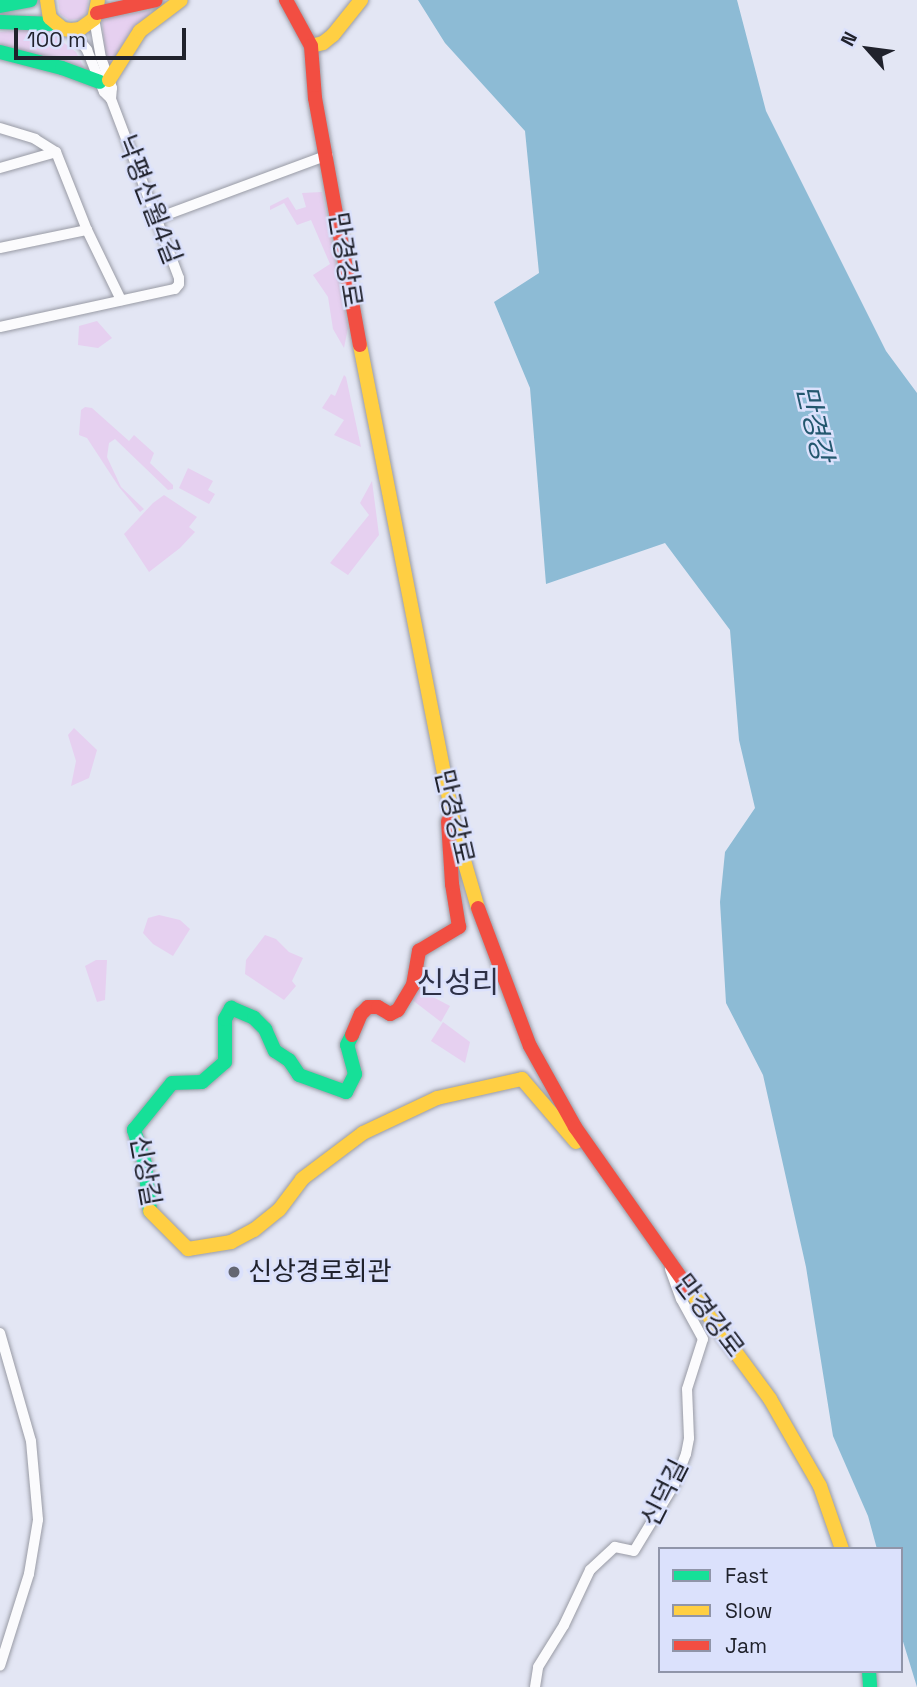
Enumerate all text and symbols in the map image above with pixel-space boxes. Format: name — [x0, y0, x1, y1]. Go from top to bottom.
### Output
scale bar — [18, 14, 189, 58]
north arrow — [833, 14, 903, 84]
text: 100 m — [27, 26, 86, 53]
text: N — [835, 27, 863, 50]
street label: 낙평신월4길 — [110, 131, 188, 269]
street label: 만경강로 — [322, 210, 368, 310]
water label: 만경강 — [790, 382, 840, 464]
street label: 만경강로 — [428, 767, 480, 867]
district label: 신성리 — [417, 965, 499, 1001]
street label: 신상길 — [123, 1133, 167, 1209]
place label: 신상경로회관 — [248, 1256, 392, 1288]
marker: 신상경로회관 — [226, 1264, 242, 1280]
street label: 만경강로 — [668, 1268, 750, 1364]
street label: 신덕길 — [635, 1454, 695, 1532]
legend — [658, 1547, 903, 1673]
text: Fast — [725, 1562, 769, 1589]
text: Slow — [725, 1597, 773, 1624]
text: Jam — [725, 1632, 767, 1659]

